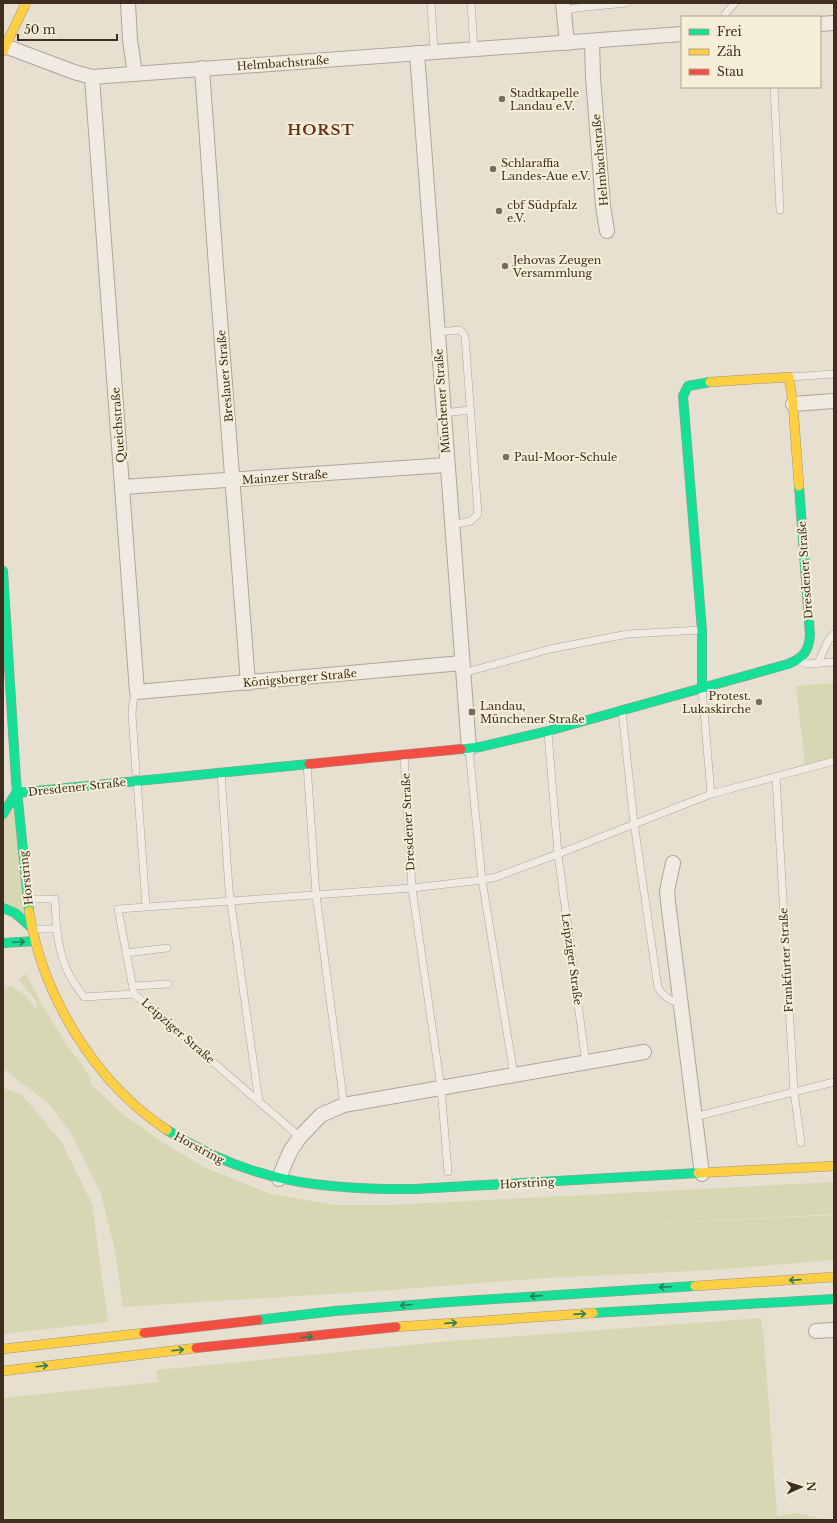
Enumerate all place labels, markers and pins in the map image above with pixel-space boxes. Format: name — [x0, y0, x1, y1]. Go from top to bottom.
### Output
place label: Stadtkapelle Landau e.V. — [510, 86, 579, 113]
marker: Stadtkapelle Landau e.V. — [497, 94, 507, 104]
place label: Schlaraffia Landes-Aue e.V. — [501, 156, 590, 183]
marker: Schlaraffia Landes-Aue e.V. — [488, 164, 498, 174]
place label: cbf Südpfalz e.V. — [507, 198, 577, 225]
marker: cbf Südpfalz e.V. — [494, 206, 504, 216]
place label: Jehovas Zeugen Versammlung — [511, 253, 602, 280]
marker: Jehovas Zeugen Versammlung — [500, 261, 510, 271]
place label: Paul-Moor-Schule — [514, 450, 617, 464]
marker: Paul-Moor-Schule — [501, 452, 511, 462]
place label: Protest. Lukaskirche — [682, 689, 751, 716]
marker: Protest. Lukaskirche — [754, 697, 764, 707]
place label: Landau, Münchener Straße — [480, 699, 585, 726]
marker: Landau, Münchener Straße — [467, 707, 477, 717]

